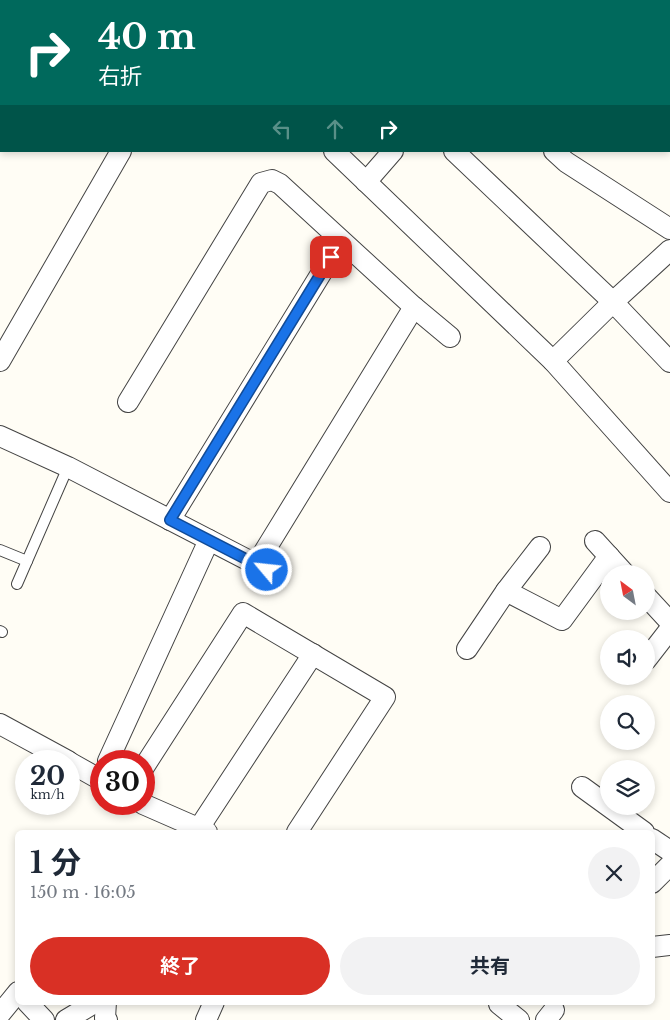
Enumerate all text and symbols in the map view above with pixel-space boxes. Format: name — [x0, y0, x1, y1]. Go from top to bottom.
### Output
text: 40 m — [98, 15, 196, 58]
icon: right — [15, 20, 80, 85]
text: 右折 — [98, 63, 142, 90]
icon: left — [268, 115, 296, 143]
icon: ahead — [321, 115, 349, 143]
icon: right — [374, 115, 402, 143]
pin — [310, 236, 352, 278]
icon: arrive — [317, 243, 345, 271]
position arrow — [240, 543, 292, 595]
north arrow — [600, 565, 655, 620]
map controls — [600, 565, 655, 815]
button: sound — [600, 630, 655, 685]
button: search — [600, 695, 655, 750]
speed limit sign: 30 — [90, 750, 155, 815]
button: layers — [600, 760, 655, 815]
text: 20 — [30, 761, 65, 792]
text: km/h — [30, 787, 65, 802]
text: 1 分 — [30, 844, 81, 881]
button: close — [588, 847, 640, 899]
text: 150 m · 16:05 — [30, 882, 136, 902]
button: 終了 — [30, 937, 330, 995]
button: 共有 — [340, 937, 640, 995]

